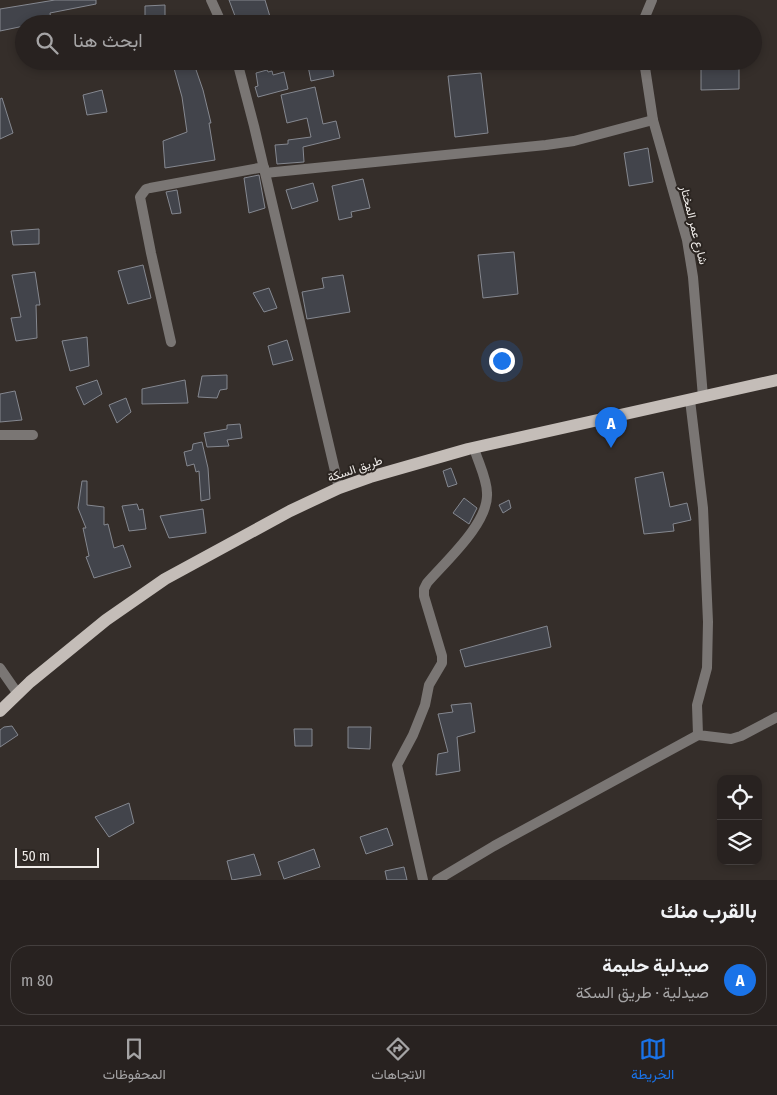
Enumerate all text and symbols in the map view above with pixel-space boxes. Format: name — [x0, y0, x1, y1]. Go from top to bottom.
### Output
search box — [15, 15, 762, 70]
icon: search — [33, 29, 61, 57]
text: ابحث هنا — [73, 29, 143, 52]
street label: شارع عمر المختار — [675, 183, 711, 266]
your location — [489, 348, 515, 374]
pin: A — [595, 407, 627, 448]
street label: طريق السكة — [326, 453, 385, 486]
map controls — [717, 775, 762, 865]
button: locate — [717, 775, 762, 820]
button: layers — [717, 820, 762, 865]
scale bar — [15, 845, 99, 868]
text: 50 m — [22, 848, 50, 865]
text: بالقرب منك — [660, 898, 757, 924]
text: صيدلية حليمة — [602, 954, 709, 977]
text: 80 m — [21, 971, 53, 990]
text: A — [736, 971, 744, 990]
text: صيدلية · طريق السكة — [576, 983, 709, 1002]
tab: المحفوظات — [103, 1035, 166, 1087]
tab: الاتجاهات — [371, 1035, 426, 1087]
tab: الخريطة — [631, 1035, 674, 1087]

